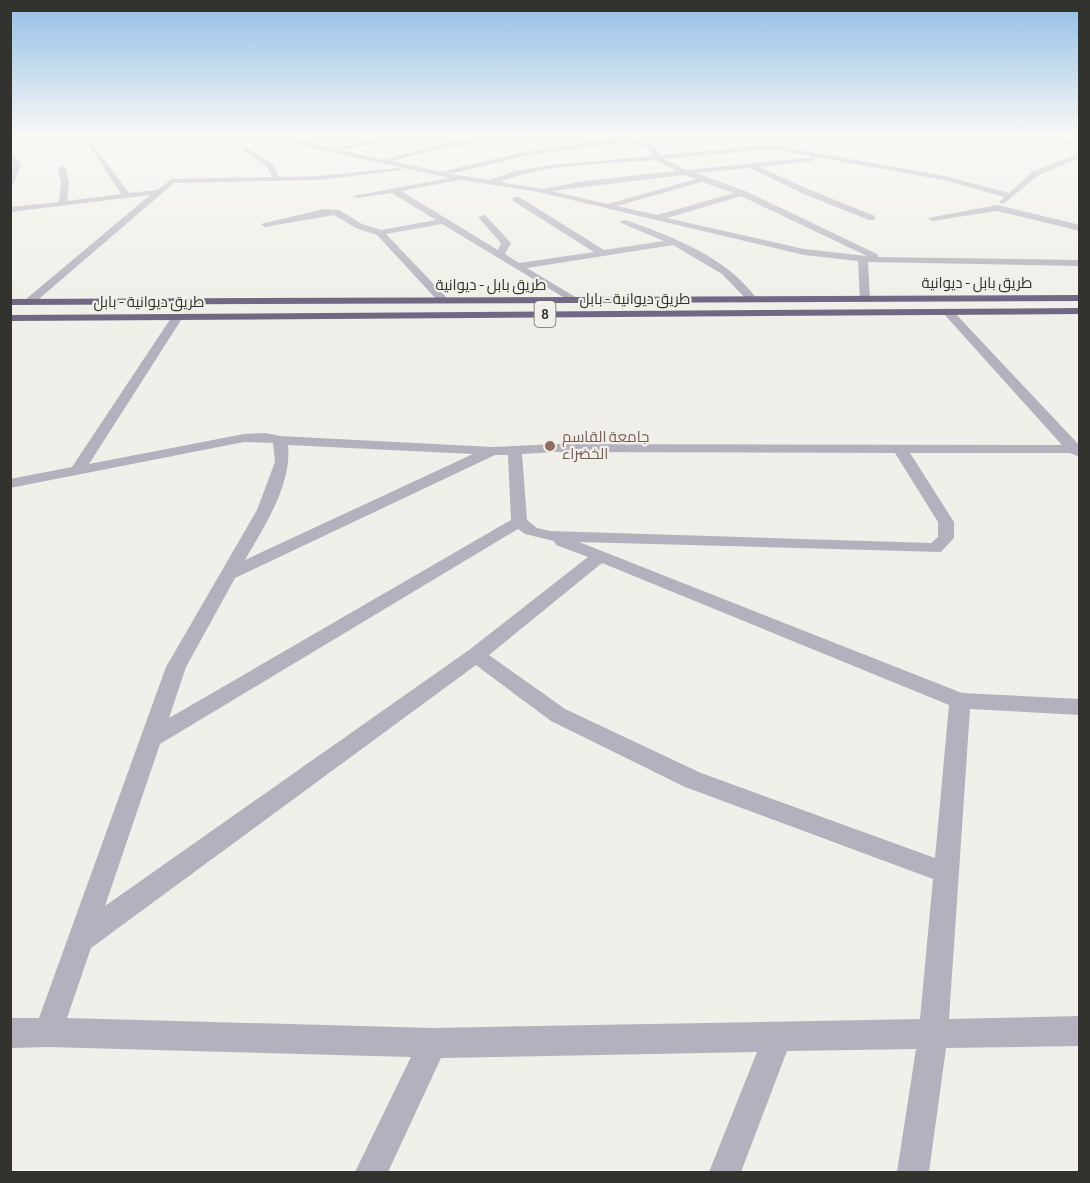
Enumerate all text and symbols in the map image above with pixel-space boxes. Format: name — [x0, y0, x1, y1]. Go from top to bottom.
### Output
street label: طريق بابل - ديوانية — [922, 274, 1032, 293]
street label: طريق بابل - ديوانية — [436, 276, 546, 295]
street label: طريق ديوانية - بابل — [580, 290, 690, 309]
street label: طريق ديوانية - بابل — [94, 293, 204, 312]
road number: 8 — [534, 301, 556, 327]
place label: جامعة القاسم الخضراء — [562, 428, 649, 464]
marker: جامعة القاسم الخضراء — [543, 439, 557, 453]

